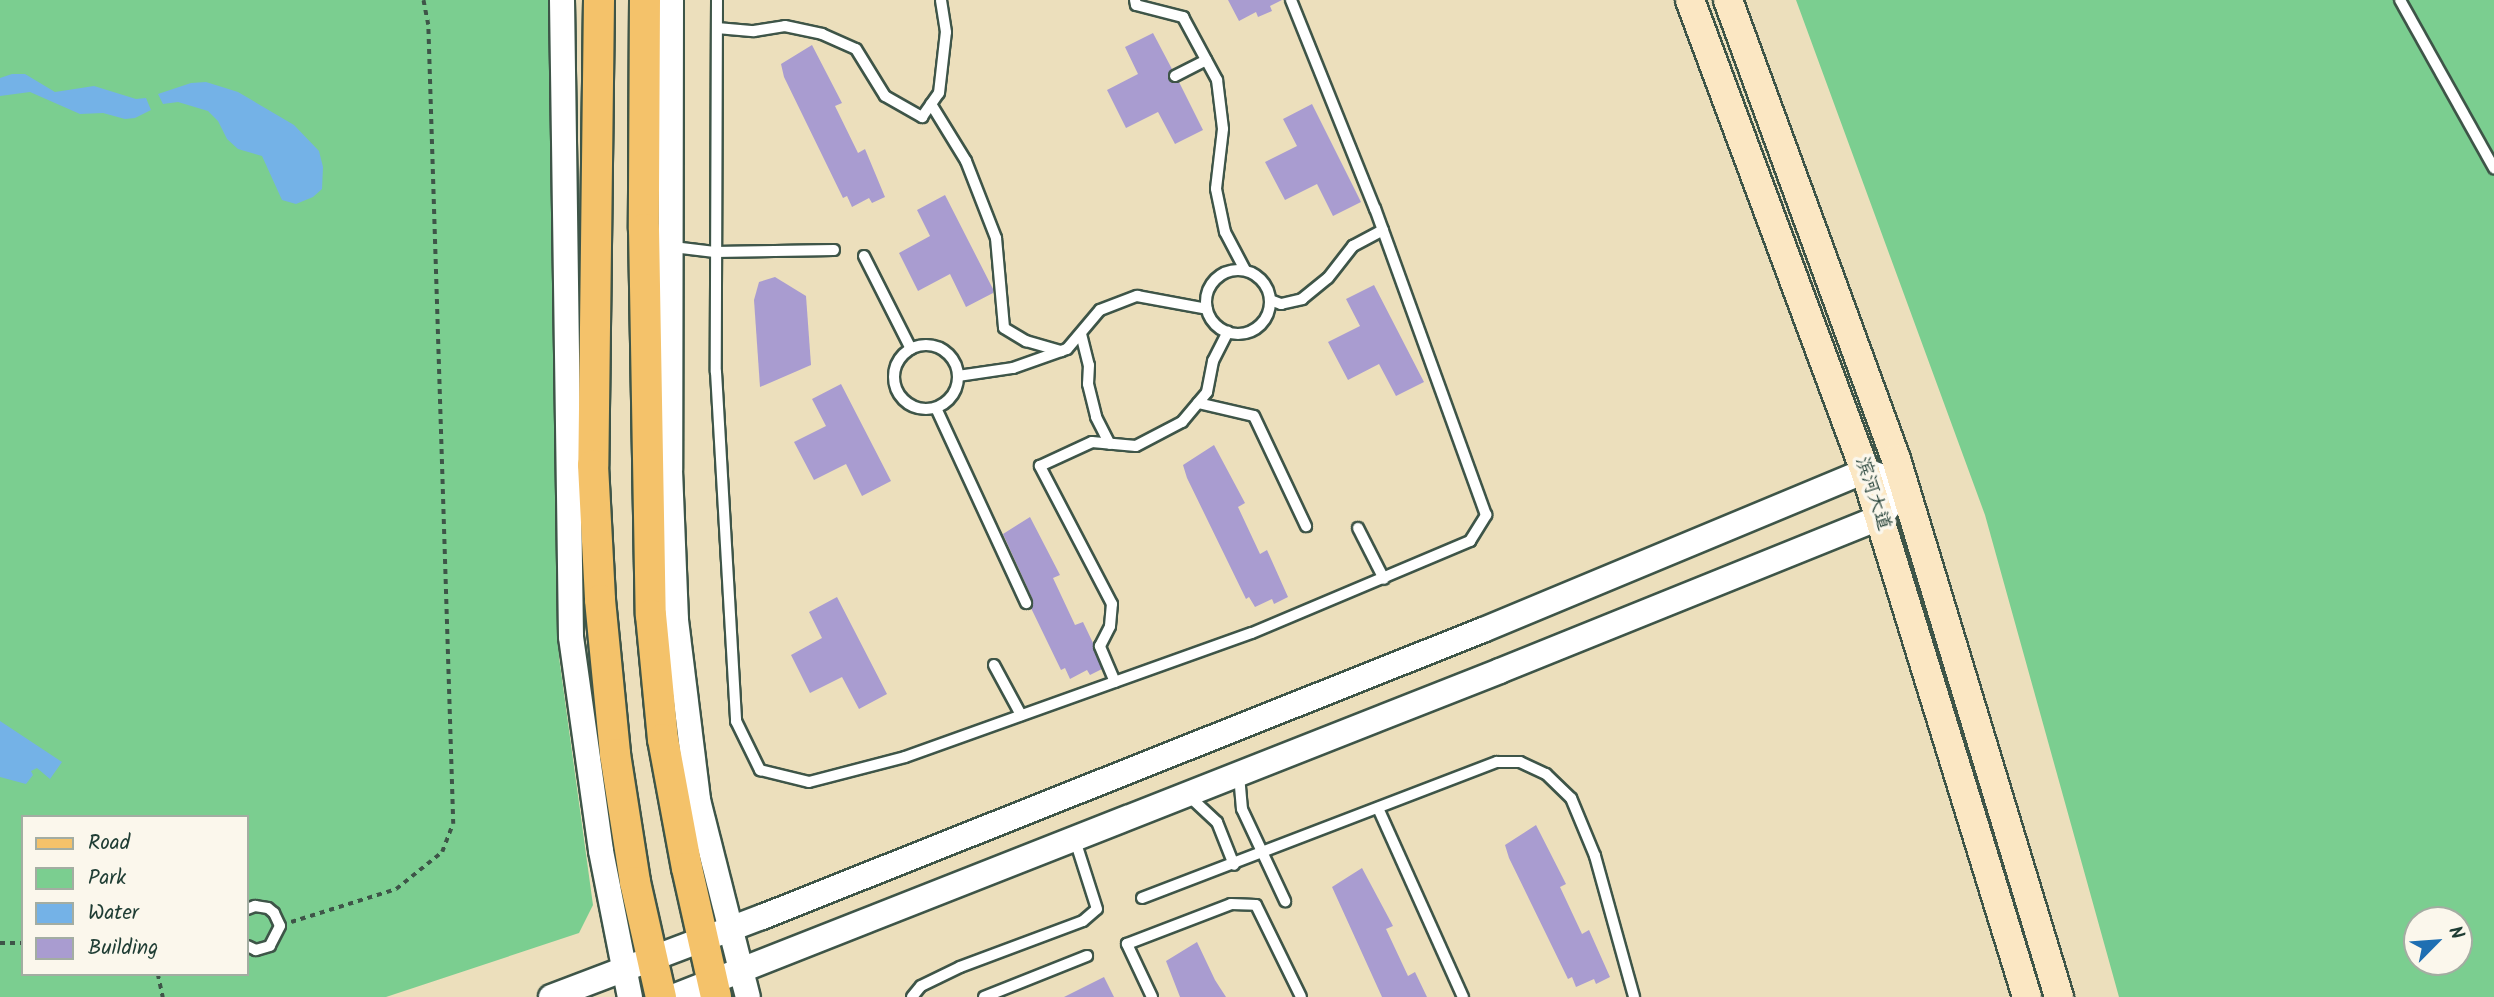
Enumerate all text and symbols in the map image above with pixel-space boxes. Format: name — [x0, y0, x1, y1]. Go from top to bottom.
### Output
street label: 滨河大道 — [1849, 454, 1895, 534]
legend — [21, 815, 248, 976]
text: Road — [88, 827, 130, 860]
text: Park — [88, 862, 126, 895]
text: Water — [88, 897, 139, 930]
north arrow — [2403, 906, 2473, 976]
text: N — [2439, 921, 2471, 945]
text: Building — [88, 932, 158, 965]

